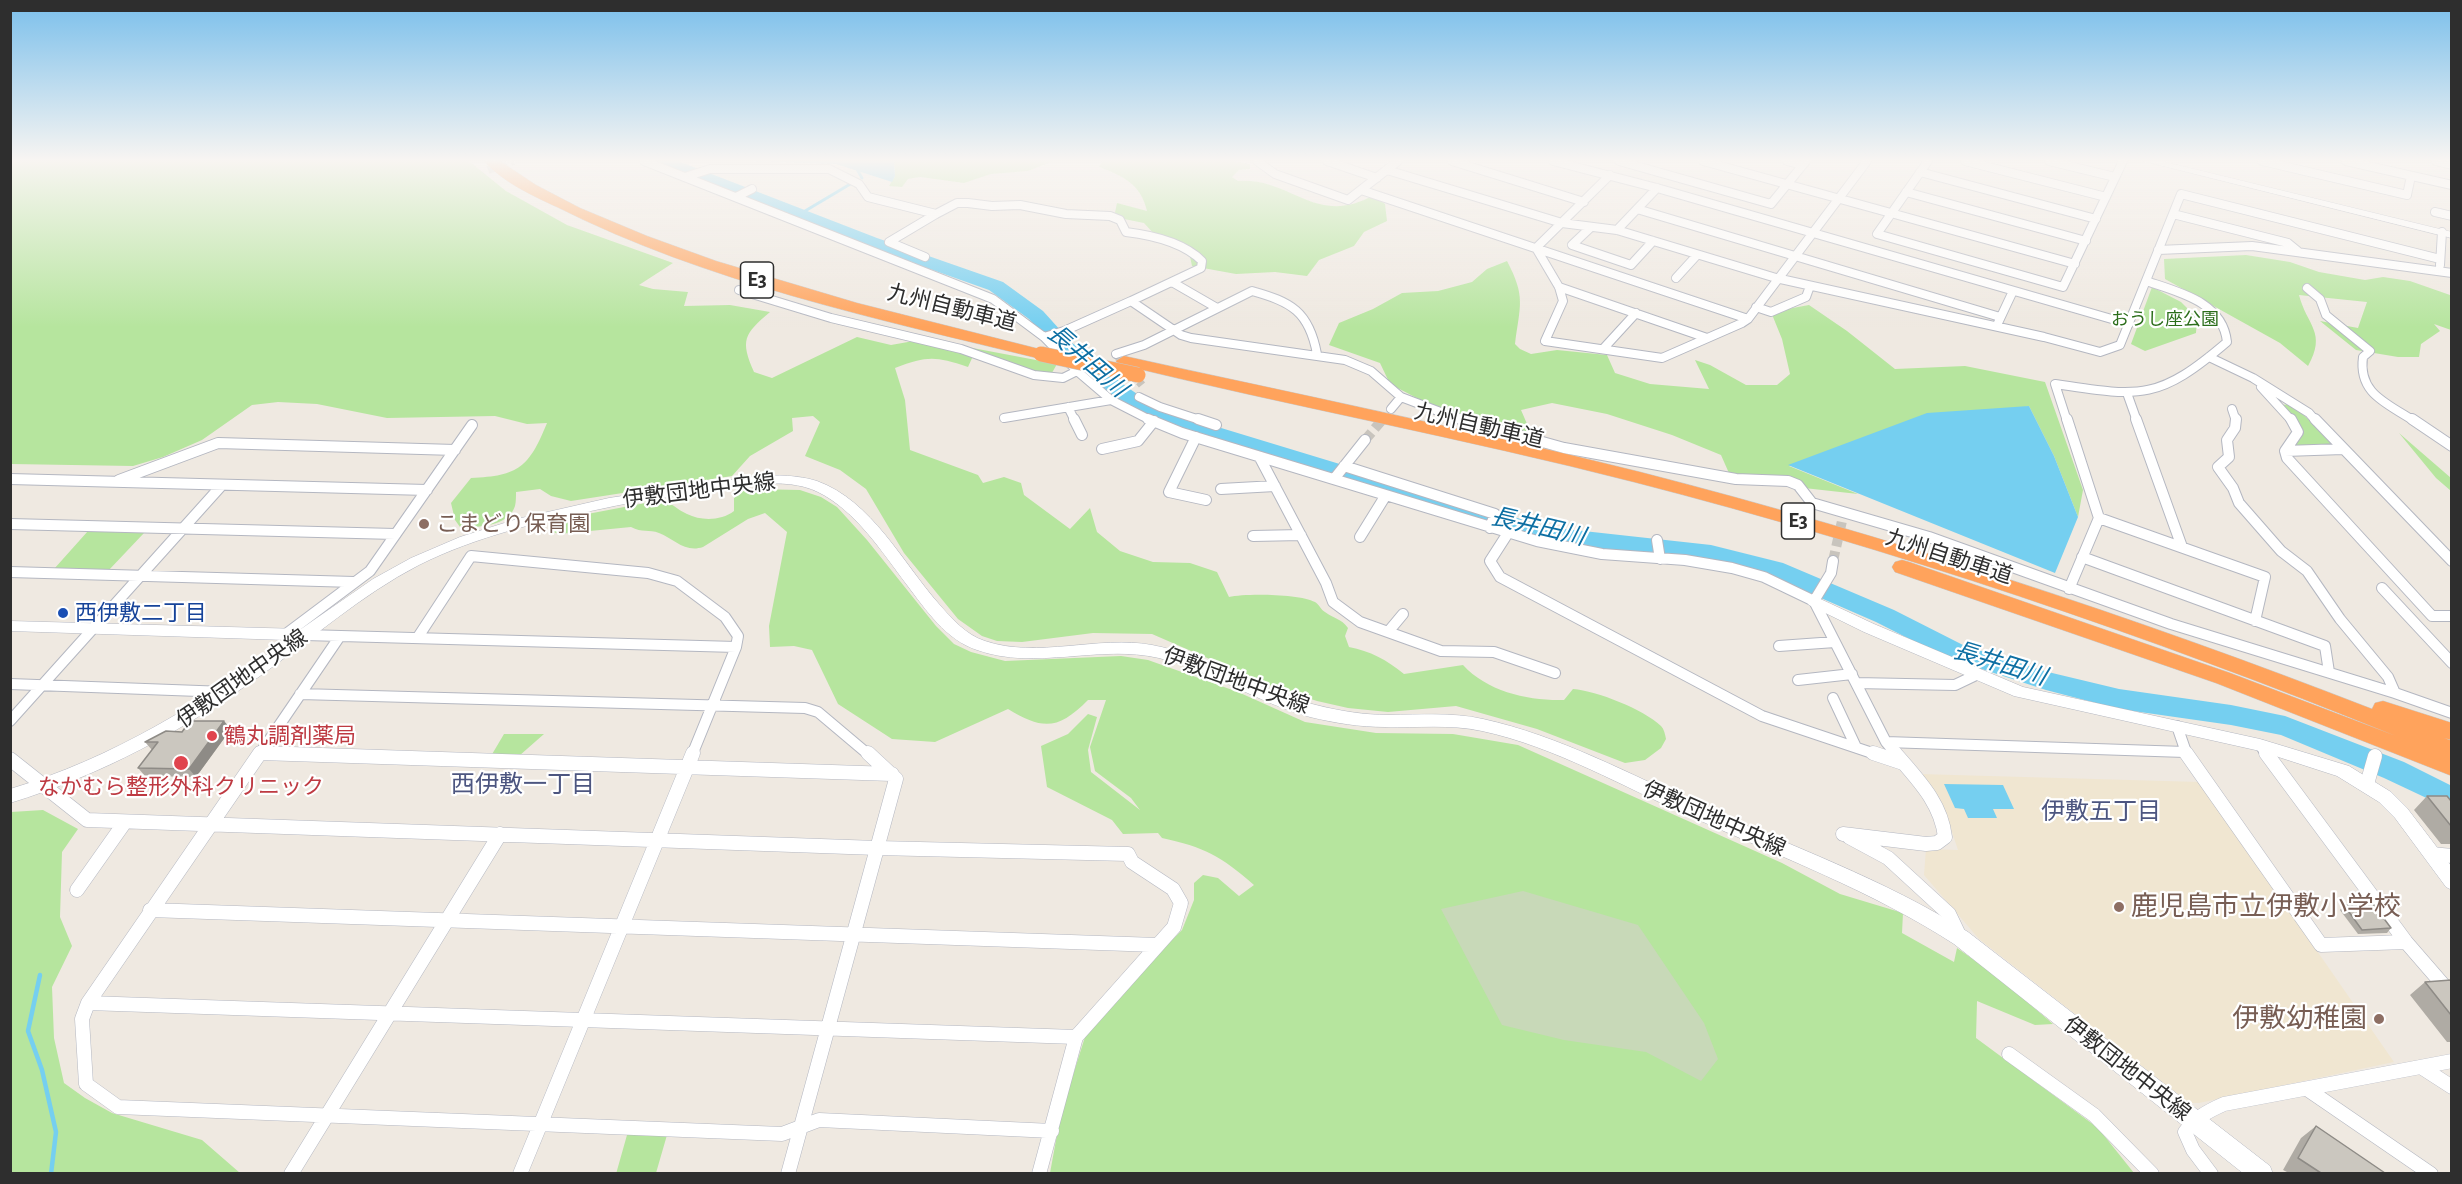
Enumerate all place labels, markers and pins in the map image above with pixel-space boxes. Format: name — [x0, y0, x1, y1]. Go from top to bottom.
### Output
place label: こまどり保育園 — [436, 511, 590, 537]
marker: こまどり保育園 — [417, 517, 431, 531]
place label: 西伊敷二丁目 — [75, 600, 207, 626]
marker: 西伊敷二丁目 — [56, 606, 70, 620]
place label: 鶴丸調剤薬局 — [224, 723, 356, 749]
marker: 鶴丸調剤薬局 — [205, 729, 219, 743]
marker: なかむら整形外科クリニック — [172, 754, 190, 772]
place label: なかむら整形外科クリニック — [38, 774, 324, 800]
place label: 鹿児島市立伊敷小学校 — [2131, 891, 2401, 923]
marker: 鹿児島市立伊敷小学校 — [2112, 900, 2126, 914]
place label: 伊敷幼稚園 — [2232, 1003, 2367, 1035]
marker: 伊敷幼稚園 — [2372, 1012, 2386, 1026]

